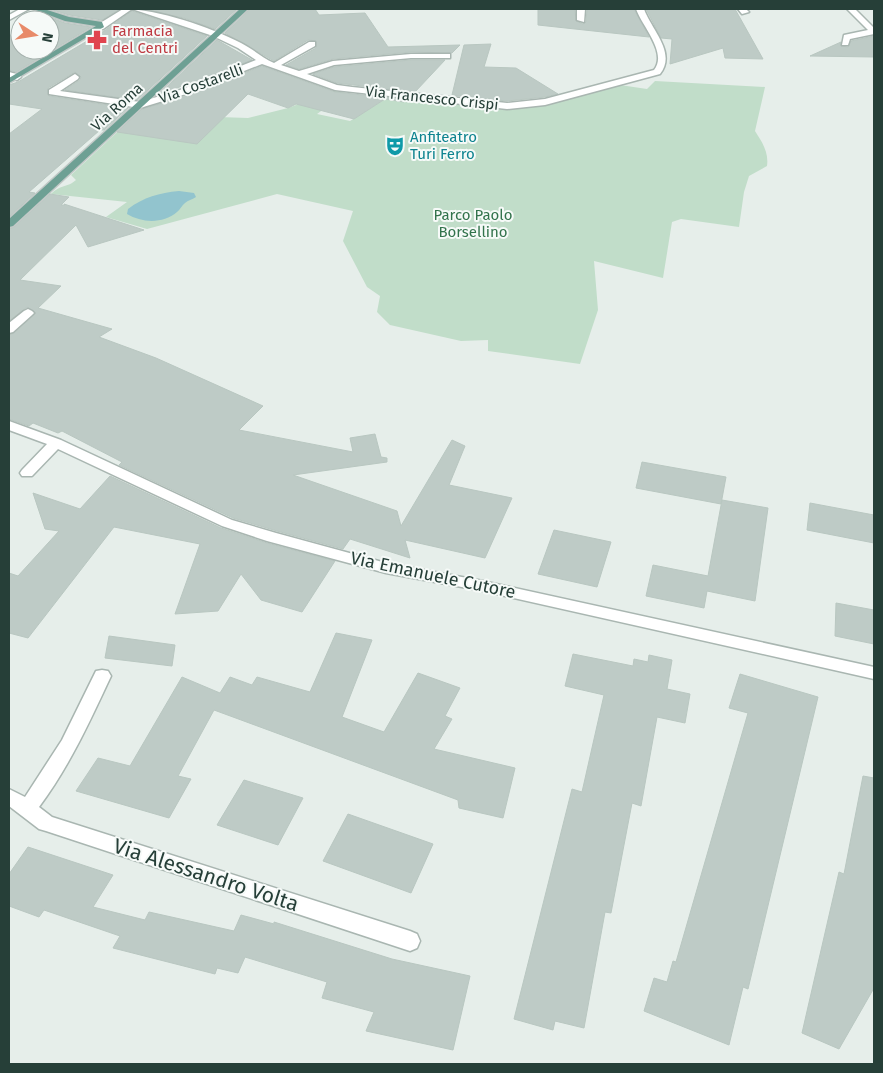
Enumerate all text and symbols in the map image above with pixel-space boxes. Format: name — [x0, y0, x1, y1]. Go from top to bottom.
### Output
north arrow — [10, 10, 60, 60]
place label: Farmacia del Centri — [112, 22, 178, 57]
pharmacy icon: Farmacia del Centri — [86, 29, 108, 51]
text: N — [38, 31, 57, 44]
street label: Via Costarelli — [156, 60, 246, 108]
street label: Via Roma — [87, 79, 147, 135]
street label: Via Francesco Crispi — [365, 82, 499, 114]
place label: Anfiteatro Turi Ferro — [410, 128, 477, 163]
theatre icon: Anfiteatro Turi Ferro — [384, 135, 406, 157]
park label: Parco Paolo Borsellino — [434, 206, 512, 241]
street label: Via Emanuele Cutore — [348, 547, 518, 603]
street label: Via Alessandro Volta — [110, 833, 302, 917]

